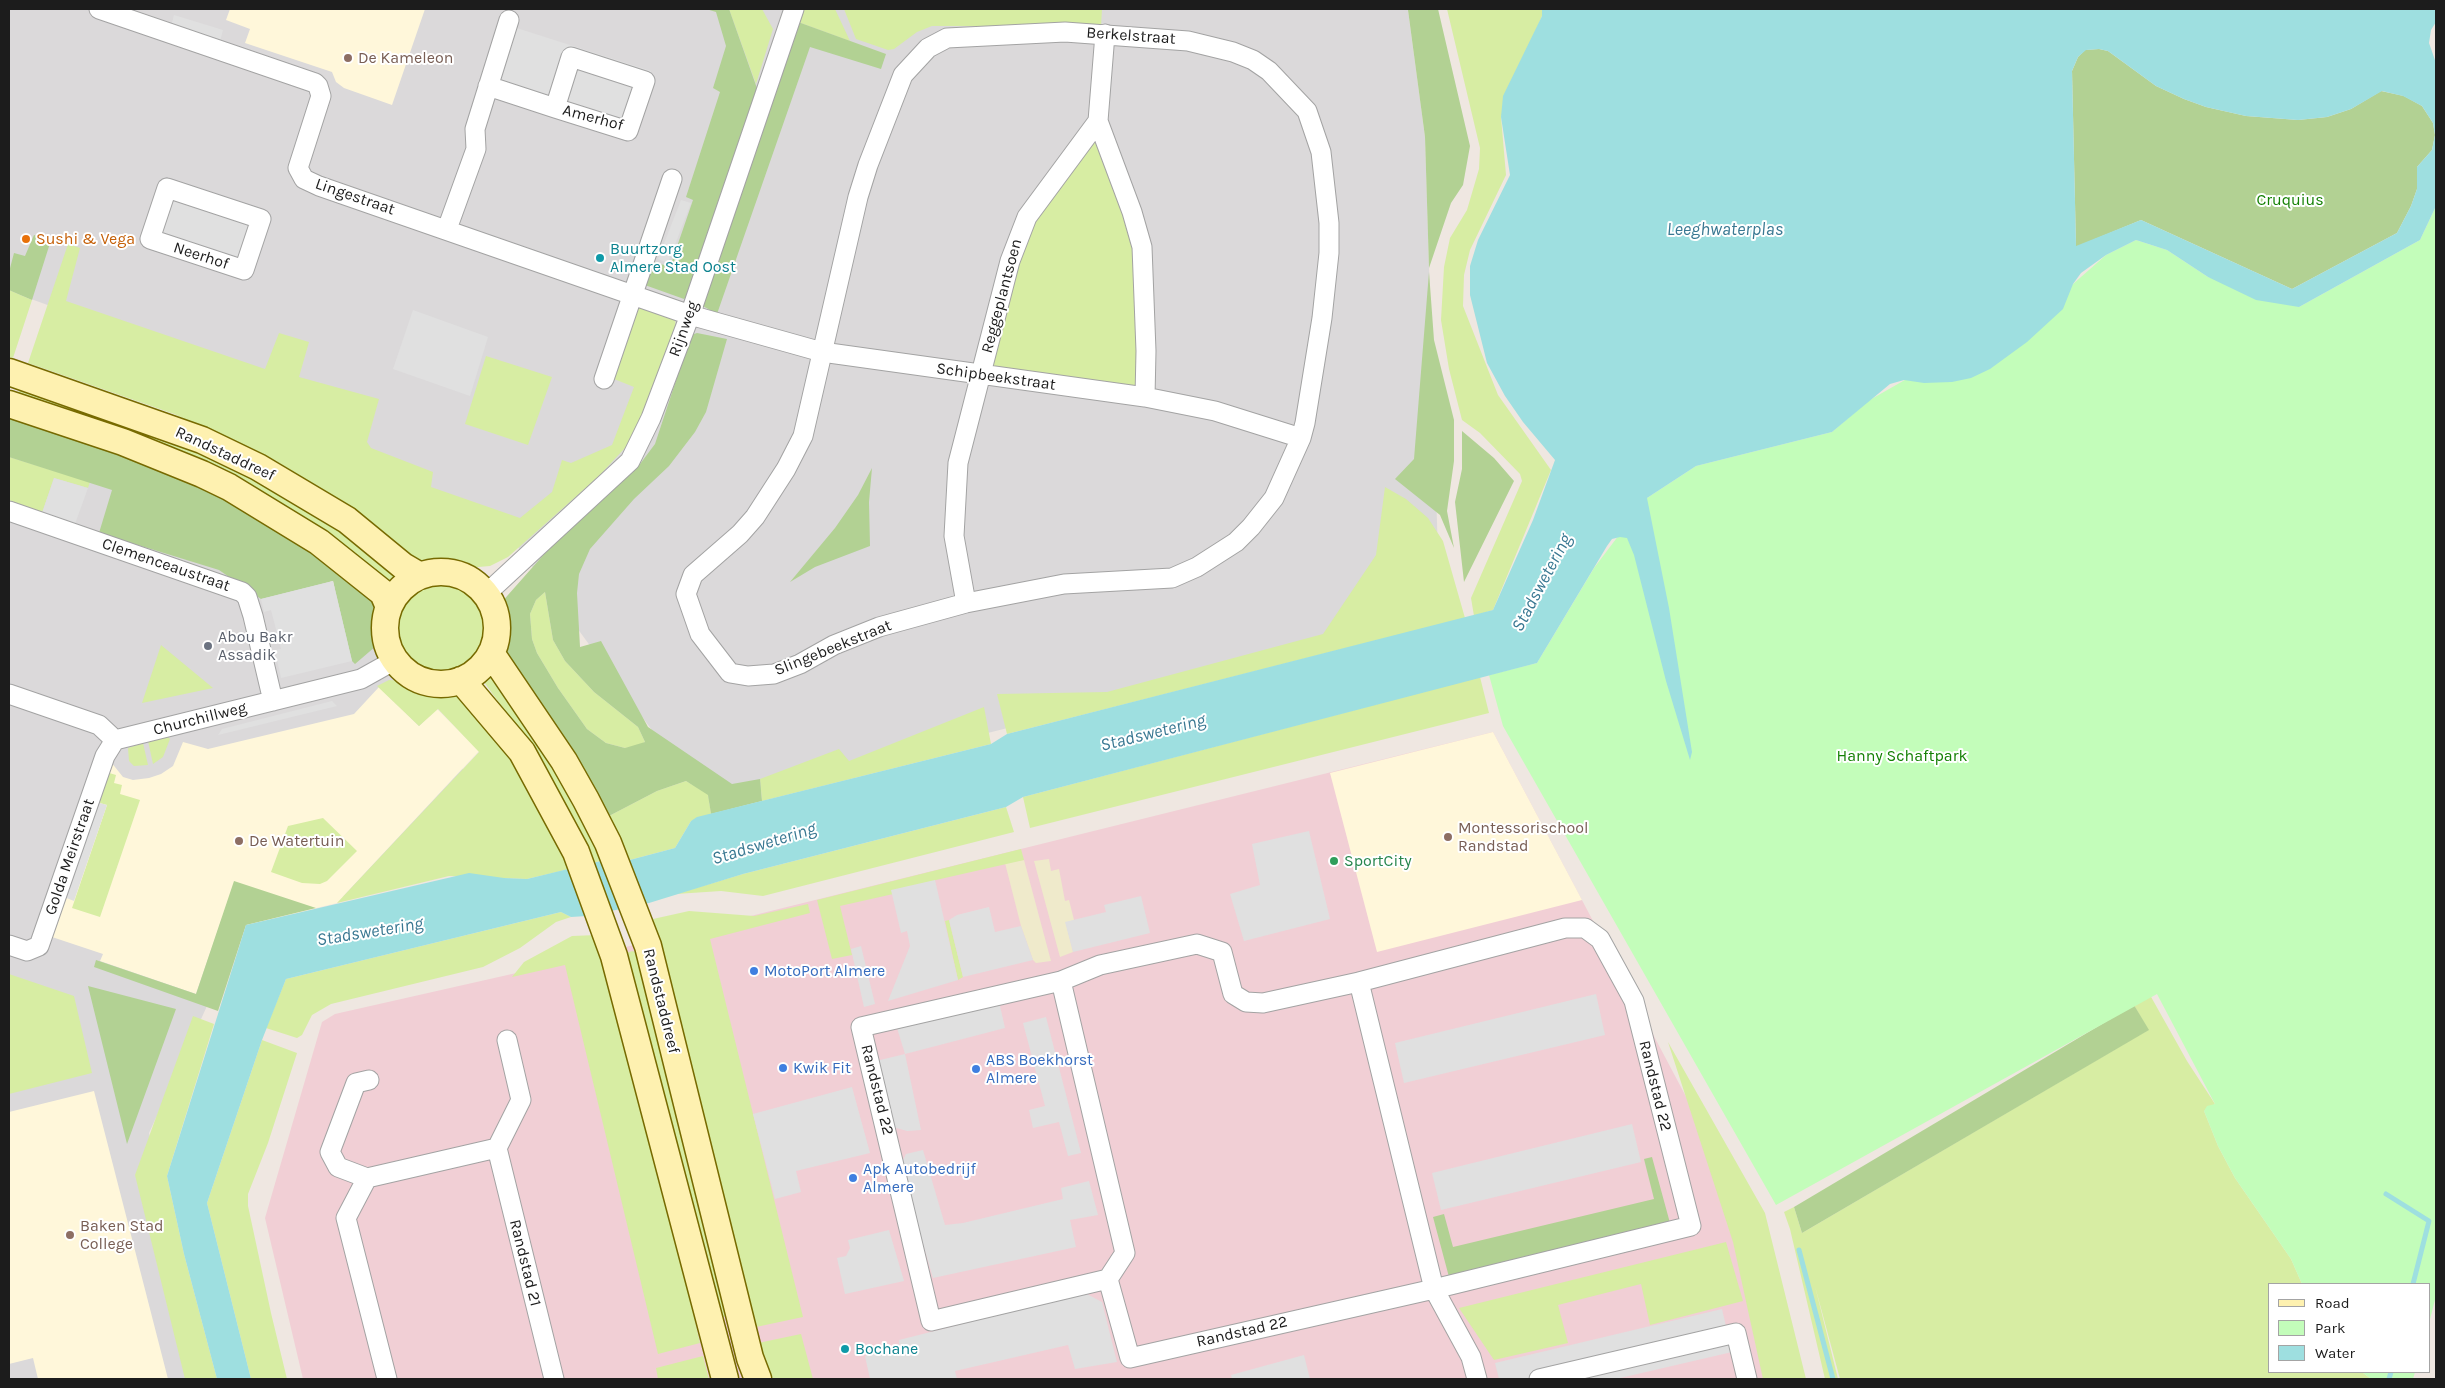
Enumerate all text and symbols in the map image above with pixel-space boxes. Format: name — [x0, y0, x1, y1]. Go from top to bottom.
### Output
street label: Berkelstraat — [1086, 23, 1176, 49]
place label: De Kameleon — [358, 48, 453, 68]
marker: De Kameleon — [342, 52, 354, 64]
street label: Amerhof — [561, 101, 625, 135]
street label: Lingestraat — [313, 174, 397, 220]
park label: Cruquius — [2256, 190, 2324, 210]
water label: Leeghwaterplas — [1667, 219, 1783, 241]
place label: Sushi & Vega — [36, 229, 135, 249]
marker: Sushi & Vega — [20, 233, 32, 245]
street label: Reggeplantsoen — [978, 237, 1026, 355]
street label: Neerhof — [171, 238, 231, 274]
place label: Buurtzorg Almere Stad Oost — [610, 239, 736, 277]
marker: Buurtzorg Almere Stad Oost — [594, 252, 606, 264]
street label: Rijnweg — [665, 298, 703, 360]
street label: Schipbeekstraat — [935, 359, 1057, 395]
street label: Randstaddreef — [172, 423, 278, 485]
water label: Stadswetering — [1507, 530, 1577, 636]
street label: Clemenceaustraat — [99, 534, 233, 596]
street label: Slingebeekstraat — [772, 616, 894, 680]
place label: Abou Bakr Assadik — [218, 627, 292, 665]
marker: Abou Bakr Assadik — [202, 640, 214, 652]
street label: Churchillweg — [151, 698, 249, 740]
water label: Stadswetering — [1098, 710, 1208, 756]
park label: Hanny Schaftpark — [1837, 746, 1967, 766]
street label: Golda Meirstraat — [41, 796, 99, 918]
water label: Stadswetering — [709, 818, 819, 870]
place label: Montessorischool Randstad — [1458, 818, 1589, 856]
place label: De Watertuin — [249, 831, 344, 851]
marker: Montessorischool Randstad — [1442, 831, 1454, 843]
marker: De Watertuin — [233, 835, 245, 847]
place label: SportCity — [1344, 851, 1412, 871]
marker: SportCity — [1328, 855, 1340, 867]
water label: Stadswetering — [315, 913, 425, 951]
street label: Randstaddreef — [639, 946, 683, 1056]
place label: MotoPort Almere — [764, 961, 885, 981]
marker: MotoPort Almere — [748, 965, 760, 977]
street label: Randstad 22 — [1634, 1039, 1676, 1133]
street label: Randstad 22 — [856, 1043, 898, 1137]
place label: ABS Boekhorst Almere — [986, 1050, 1093, 1088]
place label: Kwik Fit — [793, 1058, 851, 1078]
marker: Kwik Fit — [777, 1062, 789, 1074]
marker: ABS Boekhorst Almere — [970, 1063, 982, 1075]
place label: Apk Autobedrijf Almere — [863, 1159, 976, 1197]
marker: Apk Autobedrijf Almere — [847, 1172, 859, 1184]
place label: Baken Stad College — [80, 1216, 163, 1254]
street label: Randstad 21 — [505, 1218, 545, 1308]
marker: Baken Stad College — [64, 1229, 76, 1241]
legend — [2268, 1283, 2430, 1373]
text: Road — [2315, 1294, 2350, 1312]
street label: Randstad 22 — [1195, 1312, 1289, 1352]
text: Park — [2315, 1319, 2345, 1337]
place label: Bochane — [855, 1339, 918, 1359]
marker: Bochane — [839, 1343, 851, 1355]
text: Water — [2315, 1344, 2355, 1362]

